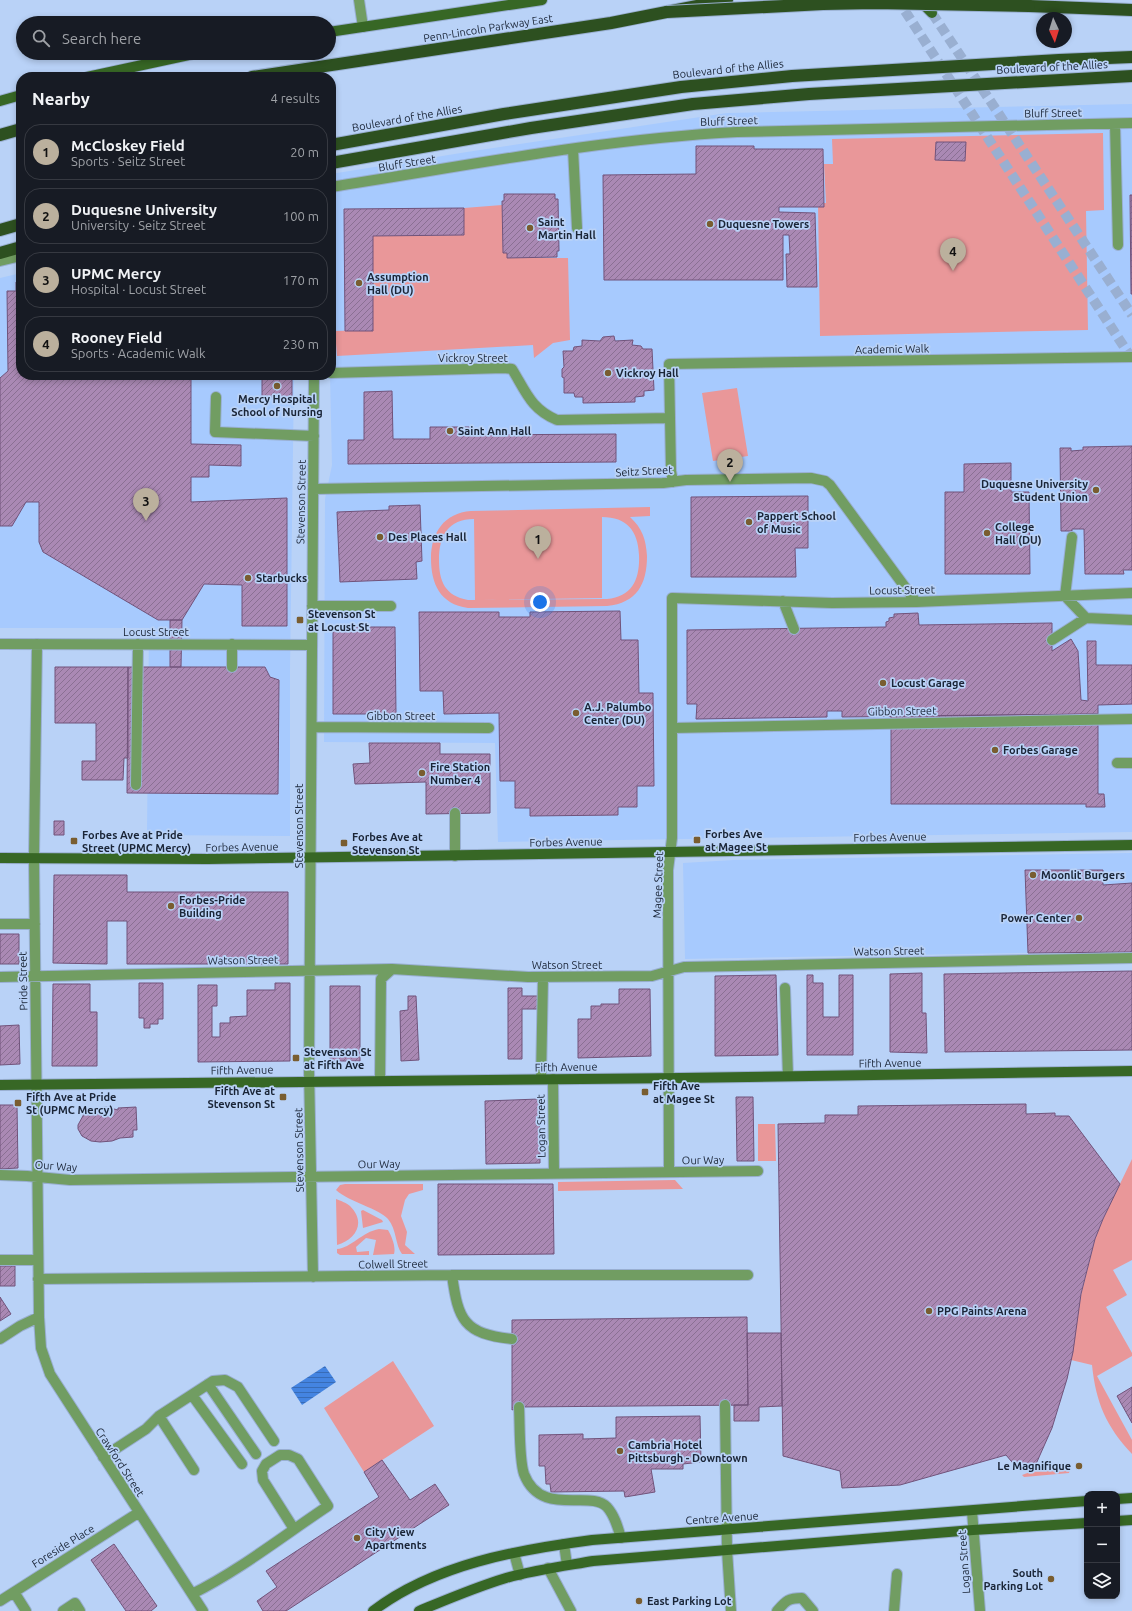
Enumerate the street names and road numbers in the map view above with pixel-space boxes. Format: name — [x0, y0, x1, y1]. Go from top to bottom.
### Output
street label: Penn-Lincoln Parkway East — [423, 12, 554, 44]
street label: Boulevard of the Allies — [672, 57, 784, 81]
street label: Boulevard of the Allies — [996, 58, 1108, 76]
street label: Boulevard of the Allies — [351, 102, 463, 134]
street label: Bluff Street — [1024, 106, 1083, 120]
street label: Bluff Street — [700, 114, 759, 128]
street label: Bluff Street — [378, 152, 437, 173]
street label: Academic Walk — [855, 342, 930, 356]
street label: Vickroy Street — [438, 352, 509, 364]
street label: Stevenson Street — [294, 459, 308, 544]
street label: Seitz Street — [615, 463, 674, 478]
street label: Locust Street — [869, 583, 936, 597]
street label: Locust Street — [123, 626, 190, 638]
street label: Gibbon Street — [868, 704, 937, 718]
street label: Gibbon Street — [367, 710, 436, 722]
street label: Stevenson Street — [293, 783, 305, 868]
street label: Forbes Avenue — [853, 830, 927, 844]
street label: Forbes Avenue — [529, 835, 603, 849]
street label: Forbes Avenue — [205, 840, 279, 854]
street label: Magee Street — [651, 851, 665, 919]
street label: Watson Street — [854, 944, 925, 958]
street label: Pride Street — [16, 951, 30, 1011]
street label: Watson Street — [208, 953, 279, 967]
street label: Watson Street — [532, 959, 603, 971]
street label: Fifth Avenue — [858, 1056, 922, 1070]
street label: Fifth Avenue — [534, 1060, 598, 1074]
street label: Fifth Avenue — [210, 1063, 274, 1077]
street label: Logan Street — [534, 1093, 548, 1158]
street label: Stevenson Street — [292, 1107, 306, 1192]
street label: Our Way — [682, 1154, 725, 1166]
street label: Our Way — [358, 1158, 401, 1170]
street label: Our Way — [34, 1159, 78, 1174]
street label: Colwell Street — [358, 1257, 429, 1271]
street label: Crawford Street — [93, 1425, 147, 1499]
street label: Centre Avenue — [685, 1509, 759, 1527]
street label: Foreside Place — [30, 1522, 96, 1570]
street label: Logan Street — [956, 1529, 972, 1594]

